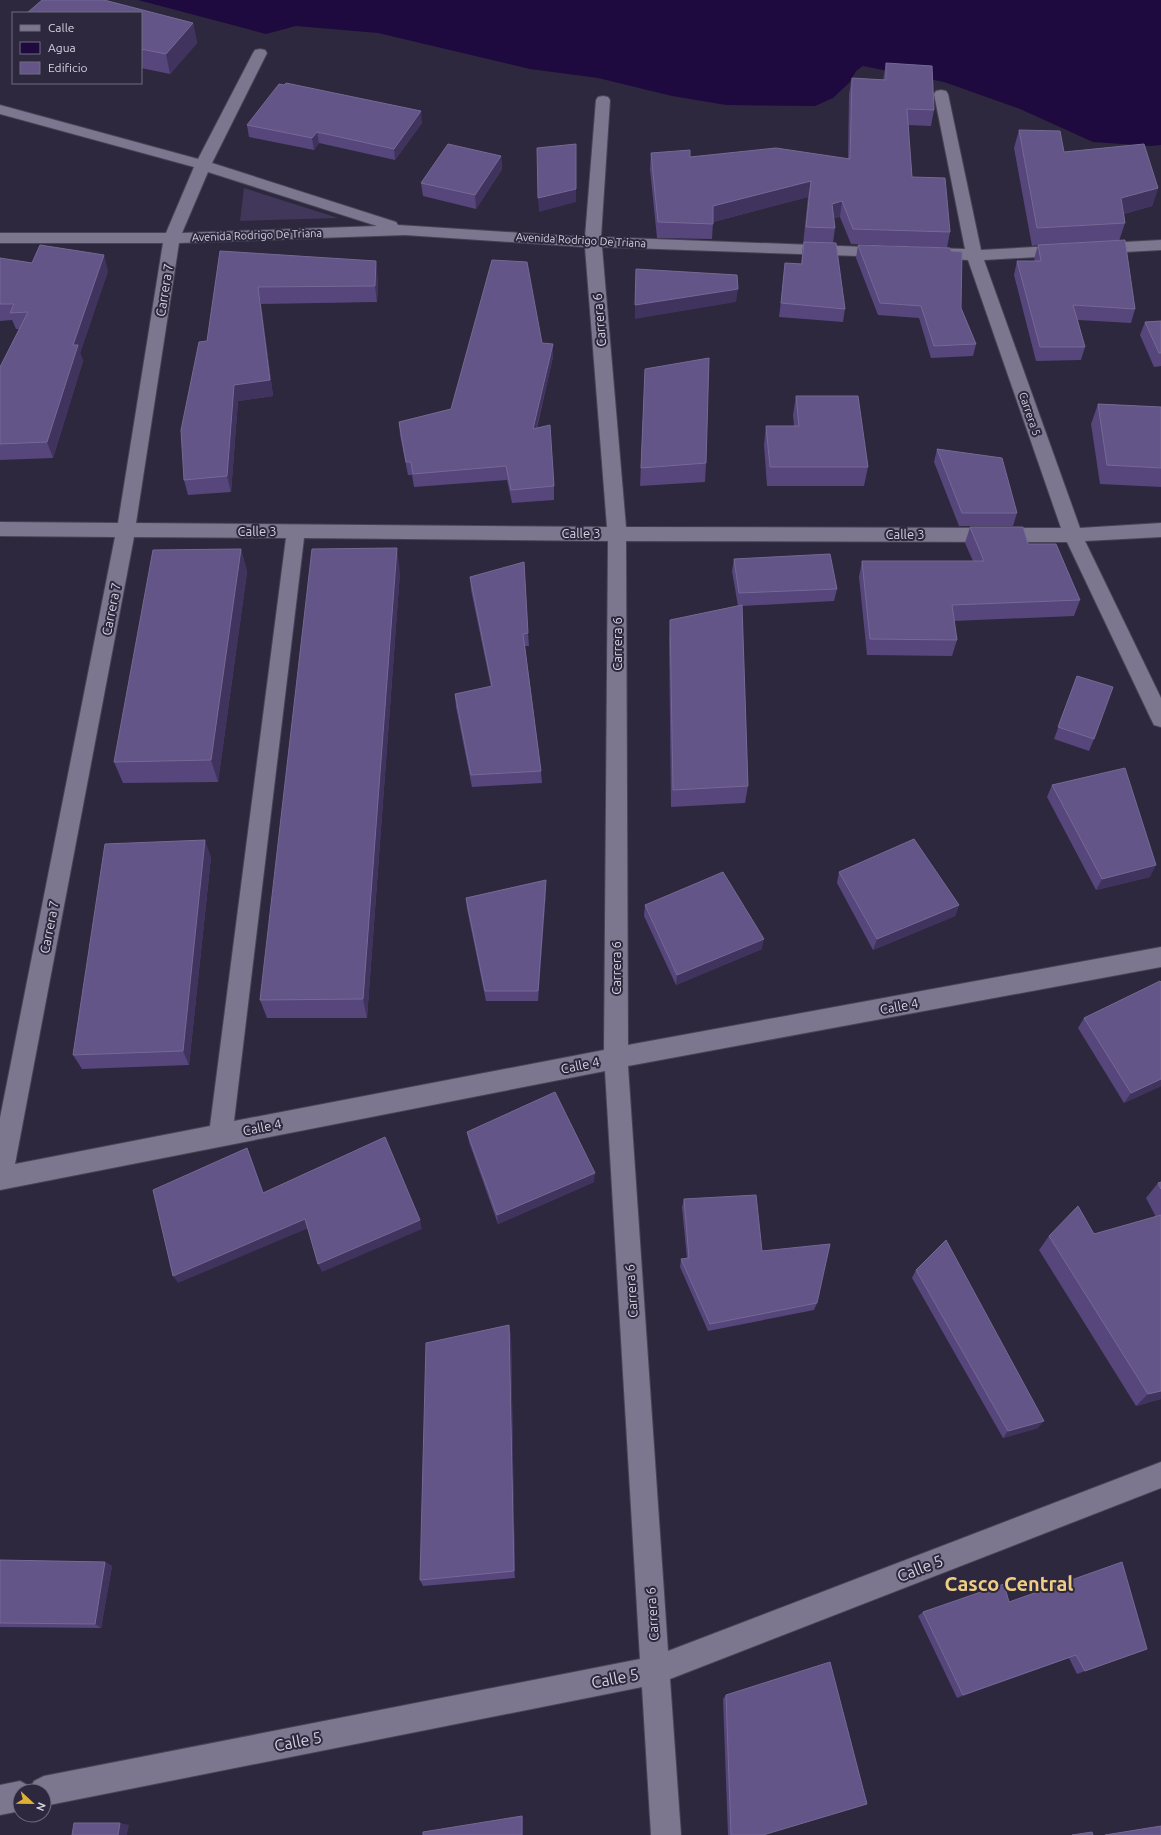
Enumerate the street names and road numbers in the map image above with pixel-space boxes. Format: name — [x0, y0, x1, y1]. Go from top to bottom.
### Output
street label: Avenida Rodrigo De Triana — [192, 227, 322, 243]
street label: Avenida Rodrigo De Triana — [516, 231, 646, 249]
street label: Carrera 7 — [153, 262, 175, 318]
street label: Carrera 6 — [590, 293, 608, 347]
street label: Carrera 5 — [1017, 391, 1043, 437]
street label: Calle 3 — [238, 524, 276, 538]
street label: Calle 3 — [562, 526, 600, 540]
street label: Calle 3 — [886, 527, 924, 541]
street label: Carrera 7 — [99, 581, 123, 637]
street label: Carrera 6 — [610, 617, 624, 671]
street label: Carrera 7 — [37, 899, 61, 955]
street label: Carrera 6 — [609, 941, 623, 995]
street label: Calle 4 — [879, 996, 919, 1016]
street label: Calle 4 — [560, 1054, 600, 1076]
street label: Calle 4 — [242, 1116, 282, 1138]
street label: Carrera 6 — [622, 1264, 640, 1318]
street label: Calle 5 — [894, 1551, 946, 1585]
street label: Carrera 6 — [643, 1587, 661, 1641]
street label: Calle 5 — [590, 1665, 640, 1691]
street label: Calle 5 — [273, 1728, 323, 1754]

